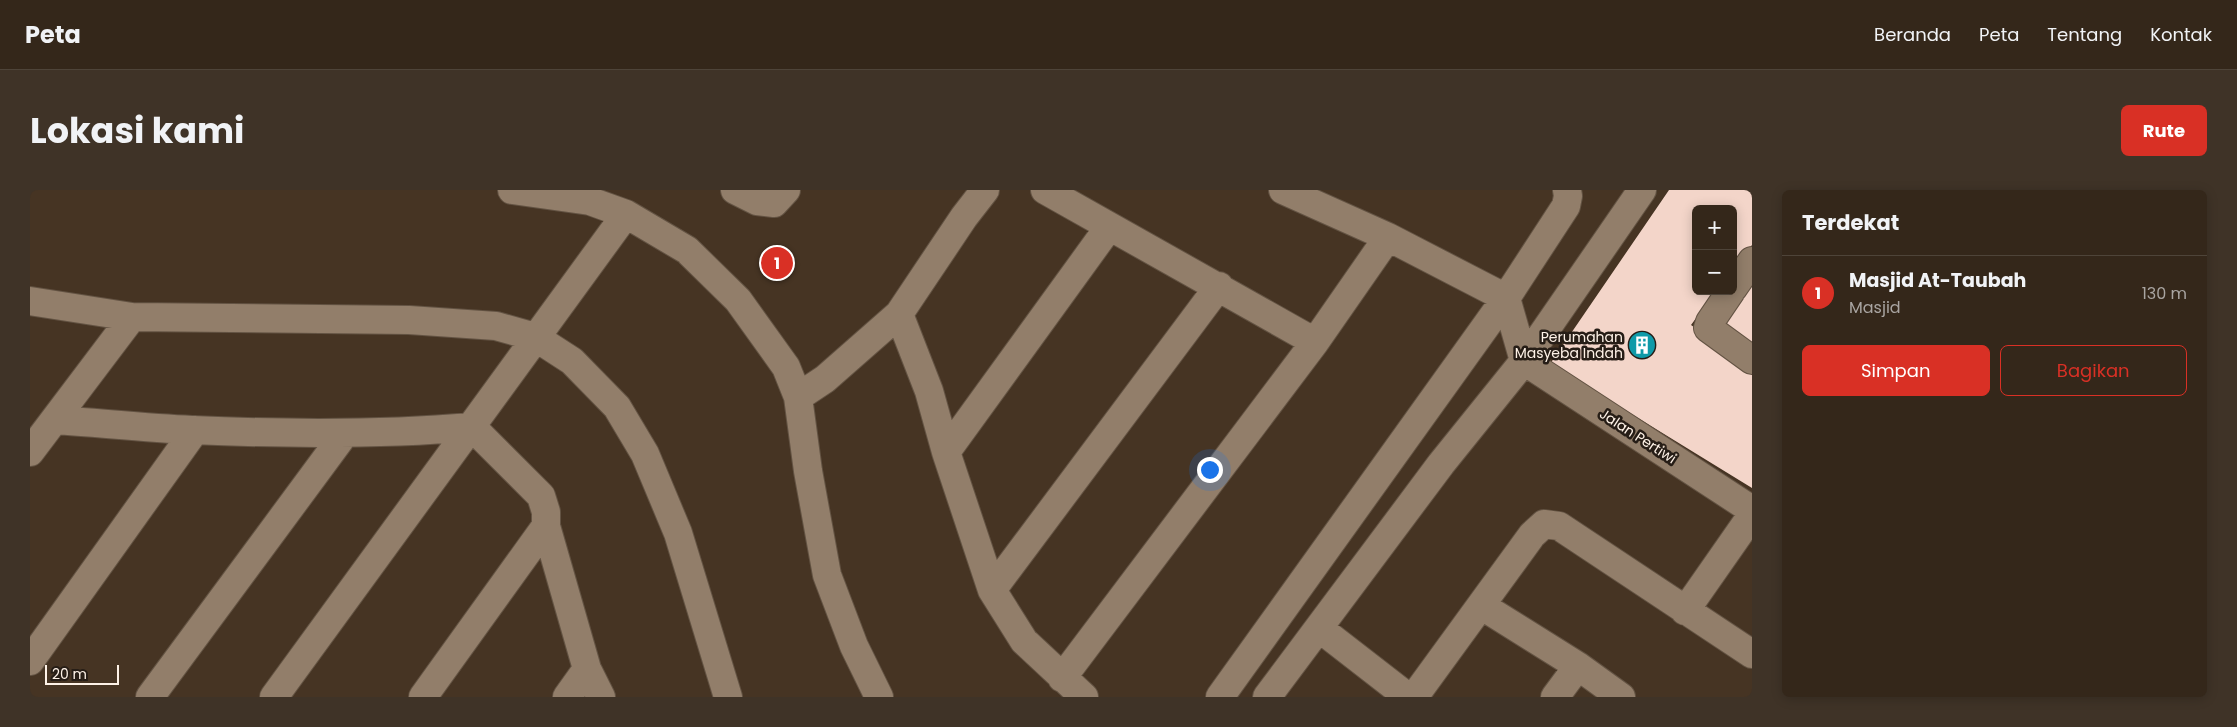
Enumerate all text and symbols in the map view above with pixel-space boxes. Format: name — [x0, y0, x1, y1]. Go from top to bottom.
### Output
text: Peta — [25, 18, 81, 51]
text: Beranda — [1874, 22, 1951, 47]
text: Peta — [1979, 22, 2019, 47]
text: Tentang — [2047, 22, 2122, 47]
text: Kontak — [2150, 22, 2212, 47]
button: Rute — [2121, 105, 2207, 156]
text: Lokasi kami — [30, 106, 244, 155]
map controls — [1692, 205, 1737, 295]
button: + — [1692, 205, 1737, 250]
text: Terdekat — [1802, 208, 1899, 237]
pin: 1 — [761, 244, 793, 282]
button: − — [1692, 250, 1737, 295]
text: Masjid At-Taubah — [1849, 267, 2026, 294]
text: 1 — [1815, 282, 1821, 305]
text: 130 m — [2142, 282, 2187, 305]
text: Masjid — [1849, 296, 1901, 319]
place label: Perumahan Masyeba Indah — [1515, 327, 1623, 363]
building icon: Perumahan Masyeba Indah — [1627, 330, 1657, 360]
button: Simpan — [1802, 345, 1990, 396]
button: Bagikan — [2000, 345, 2187, 396]
street label: Jalan Pertiwi — [1596, 404, 1680, 468]
your location — [1197, 457, 1223, 483]
scale bar — [45, 662, 119, 685]
text: 20 m — [52, 664, 87, 684]

